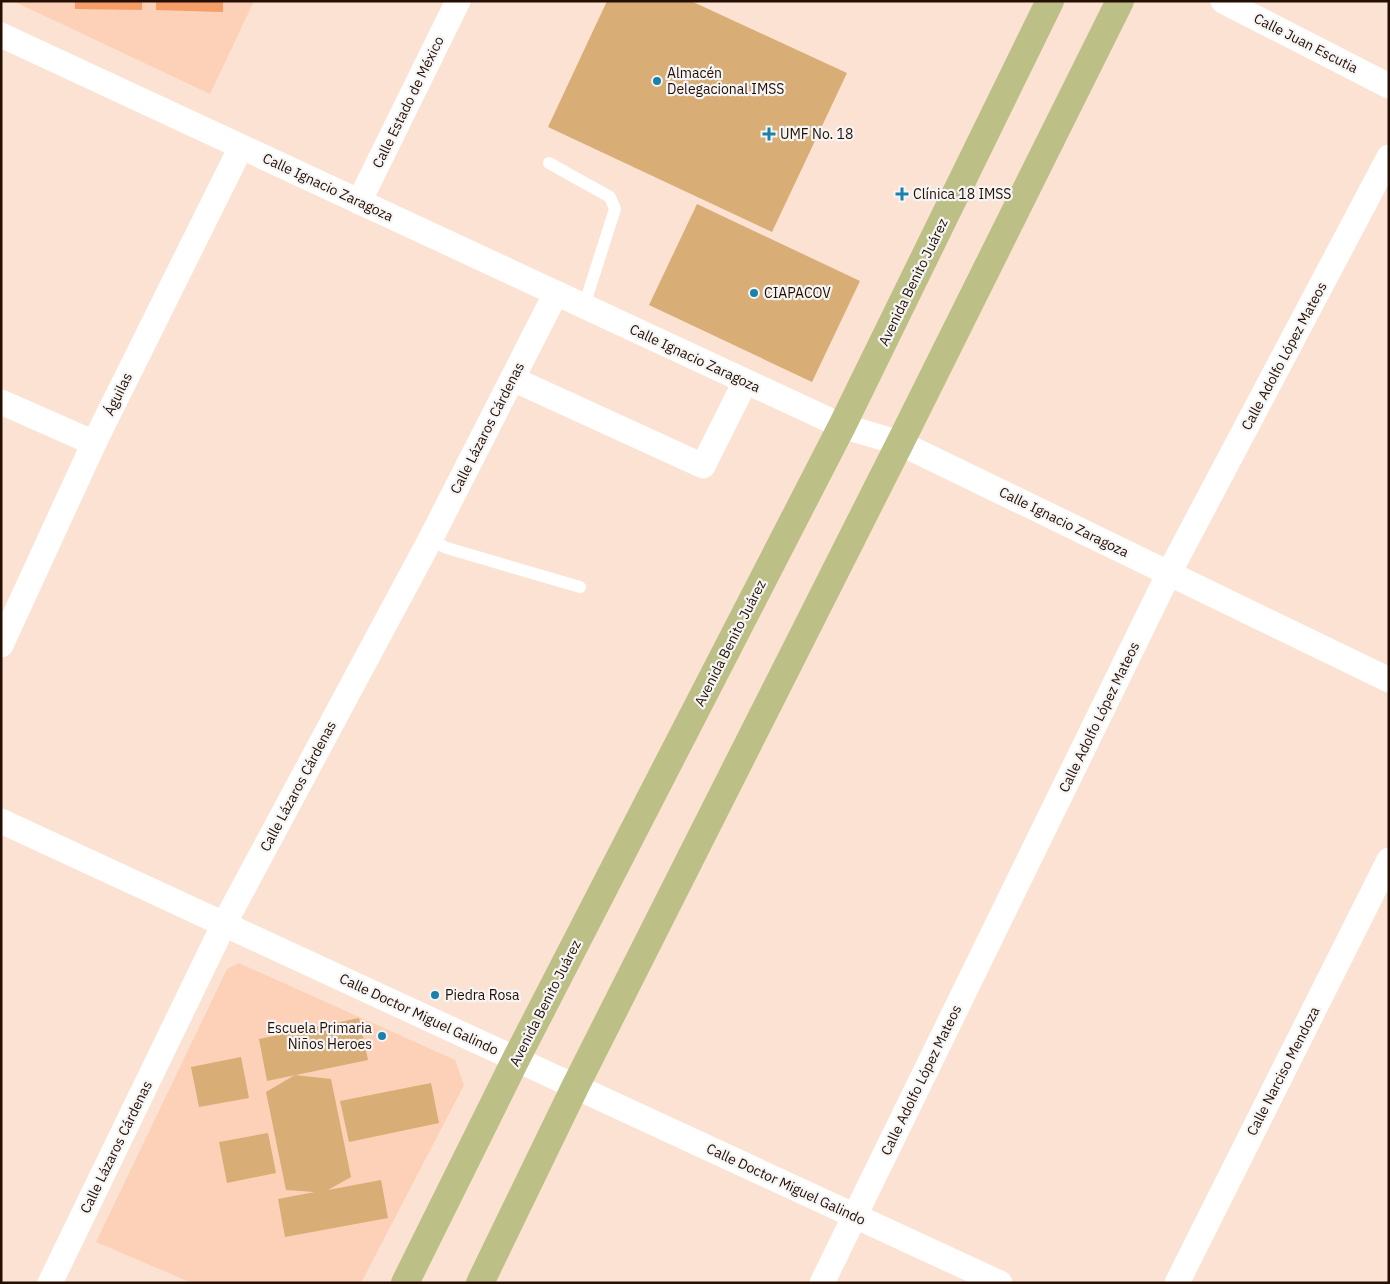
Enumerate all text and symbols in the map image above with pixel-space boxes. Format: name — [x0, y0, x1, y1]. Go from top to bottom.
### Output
street label: Calle Juan Escutia — [1251, 9, 1362, 77]
street label: Calle Estado de México — [368, 33, 448, 171]
place label: Almacén Delegacional IMSS — [667, 64, 784, 98]
marker: Almacén Delegacional IMSS — [651, 75, 663, 87]
place label: UMF No. 18 — [780, 125, 853, 143]
marker: UMF No. 18 — [762, 127, 776, 141]
street label: Calle Ignacio Zaragoza — [260, 149, 397, 225]
place label: Clínica 18 IMSS — [913, 185, 1011, 203]
marker: Clínica 18 IMSS — [895, 187, 909, 201]
street label: Avenida Benito Juárez — [874, 215, 952, 349]
street label: Calle Adolfo López Mateos — [1237, 279, 1331, 433]
place label: CIAPACOV — [764, 284, 831, 302]
marker: CIAPACOV — [748, 287, 760, 299]
street label: Calle Ignacio Zaragoza — [627, 320, 764, 396]
street label: Calle Lázaros Cárdenas — [446, 359, 528, 497]
street label: Águilas — [99, 369, 136, 419]
street label: Calle Ignacio Zaragoza — [996, 483, 1132, 561]
street label: Avenida Benito Juárez — [690, 576, 770, 709]
street label: Calle Adolfo López Mateos — [1055, 639, 1143, 795]
street label: Calle Lázaros Cárdenas — [256, 717, 340, 854]
street label: Avenida Benito Juárez — [505, 936, 585, 1069]
street label: Calle Doctor Miguel Galindo — [337, 969, 502, 1059]
place label: Piedra Rosa — [445, 986, 520, 1004]
marker: Piedra Rosa — [429, 989, 441, 1001]
street label: Calle Adolfo López Mateos — [877, 1002, 965, 1158]
street label: Calle Narciso Mendoza — [1243, 1003, 1324, 1139]
place label: Escuela Primaria Niños Heroes — [267, 1019, 373, 1053]
marker: Escuela Primaria Niños Heroes — [376, 1030, 388, 1042]
street label: Calle Lázaros Cárdenas — [76, 1078, 156, 1216]
street label: Calle Doctor Miguel Galindo — [704, 1139, 869, 1229]

